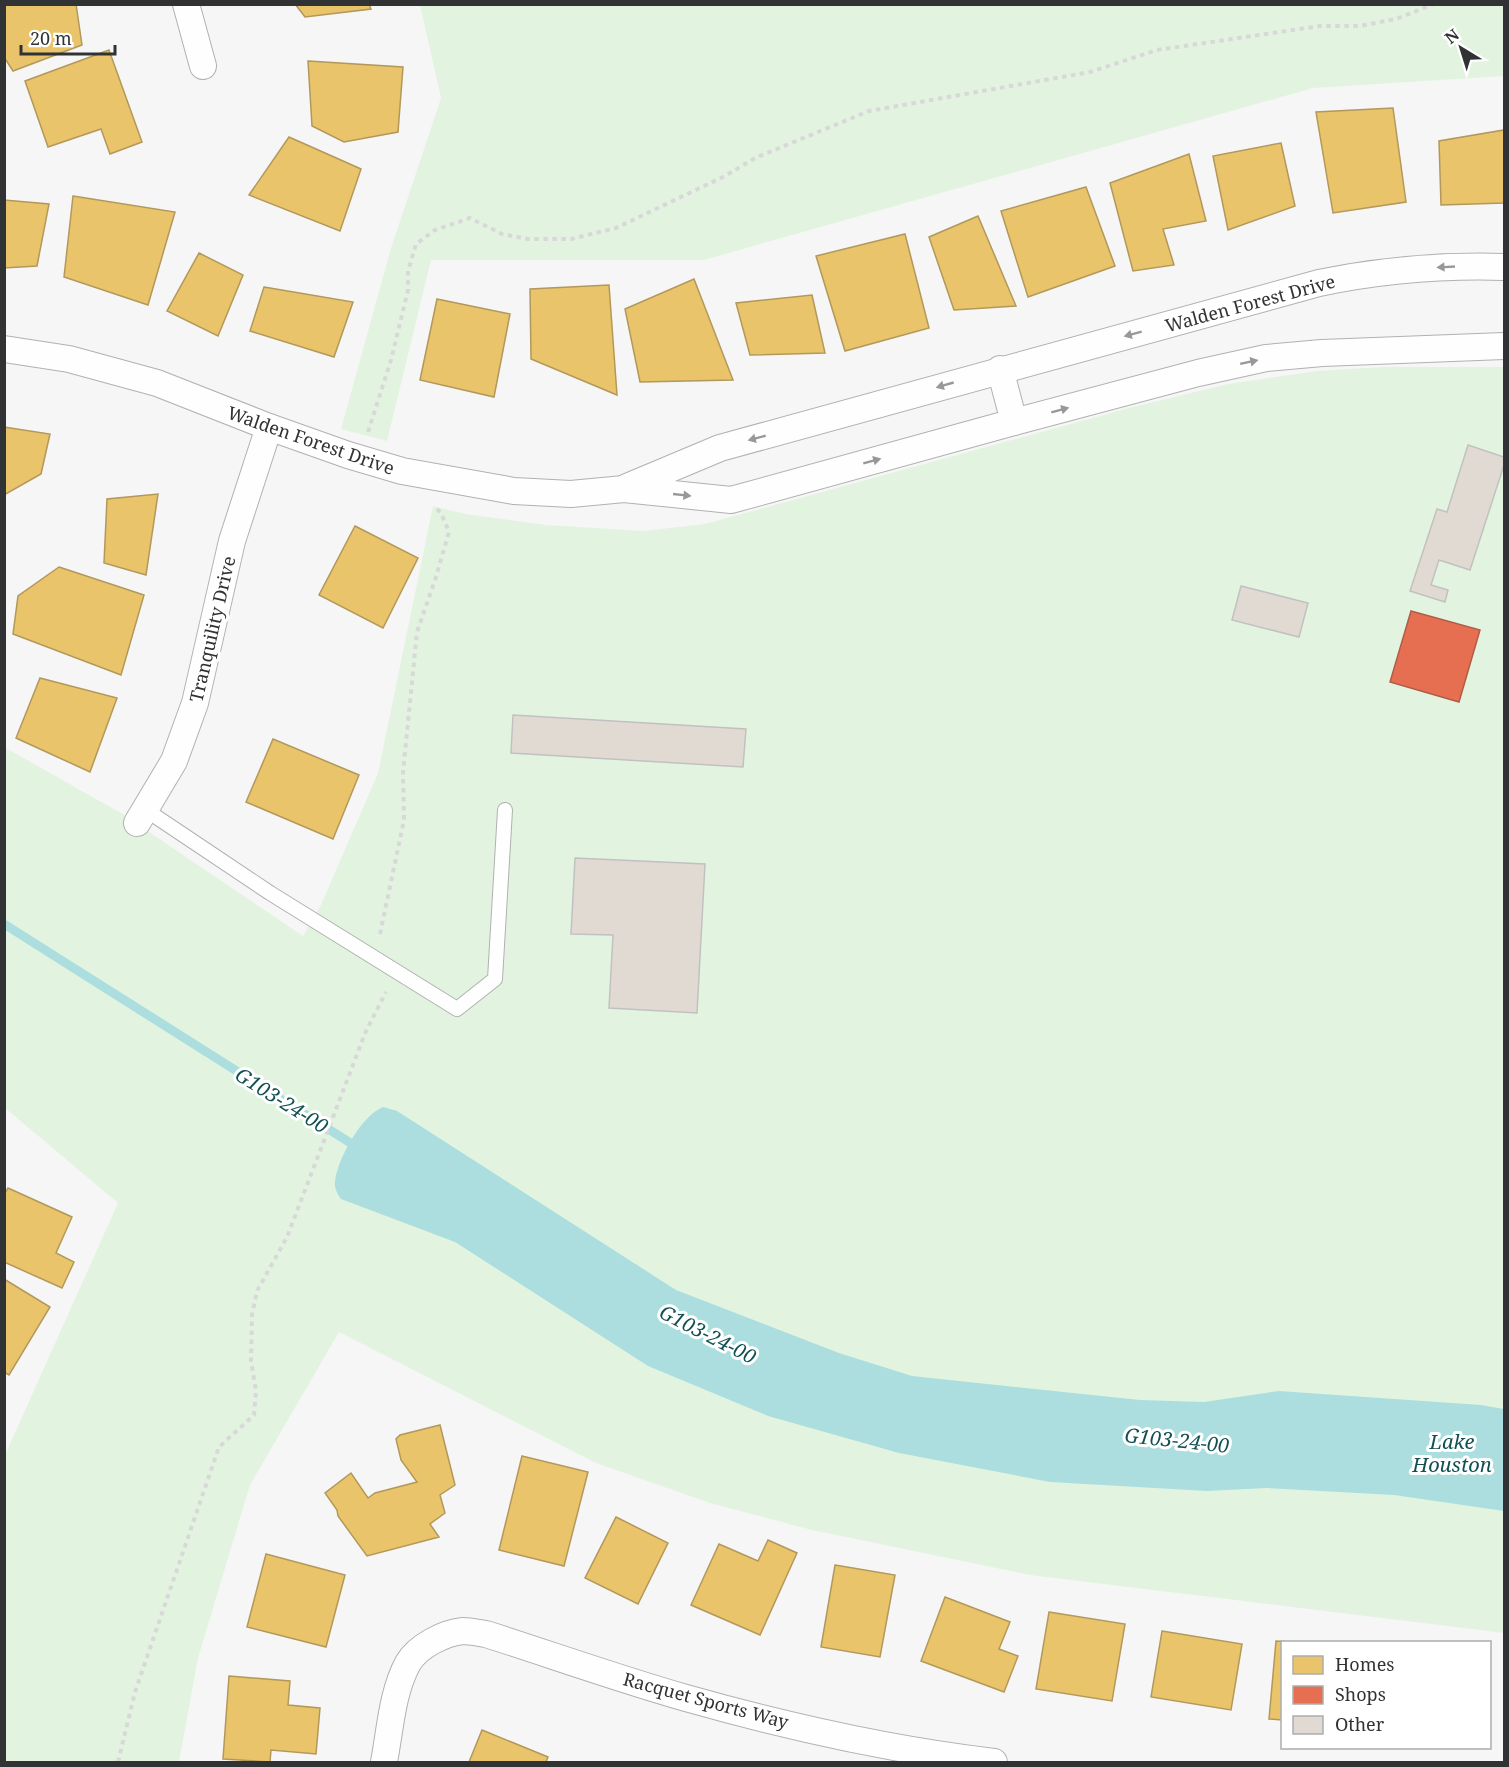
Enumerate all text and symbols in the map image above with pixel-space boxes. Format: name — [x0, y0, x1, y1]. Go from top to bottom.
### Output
scale bar — [21, 18, 116, 56]
north arrow — [1431, 18, 1491, 78]
text: N — [1440, 23, 1464, 49]
text: 20 m — [30, 26, 72, 50]
one-way arrow — [1437, 262, 1456, 271]
street label: Walden Forest Drive — [1162, 269, 1338, 337]
one-way arrow — [1124, 329, 1142, 339]
one-way arrow — [1240, 357, 1259, 366]
one-way arrow — [936, 381, 954, 390]
street label: Walden Forest Drive — [224, 400, 398, 480]
one-way arrow — [1051, 404, 1069, 414]
one-way arrow — [748, 433, 766, 443]
one-way arrow — [863, 456, 881, 465]
one-way arrow — [673, 490, 692, 500]
street label: Tranquility Drive — [184, 554, 240, 704]
water label: G103-24-00 — [230, 1061, 334, 1139]
water label: G103-24-00 — [655, 1298, 761, 1370]
water label: G103-24-00 — [1123, 1421, 1231, 1459]
water label: Lake Houston — [1411, 1428, 1492, 1478]
legend — [1281, 1641, 1491, 1749]
text: Homes — [1335, 1652, 1394, 1676]
street label: Racquet Sports Way — [621, 1666, 792, 1734]
text: Shops — [1335, 1682, 1386, 1706]
text: Other — [1335, 1712, 1385, 1736]

